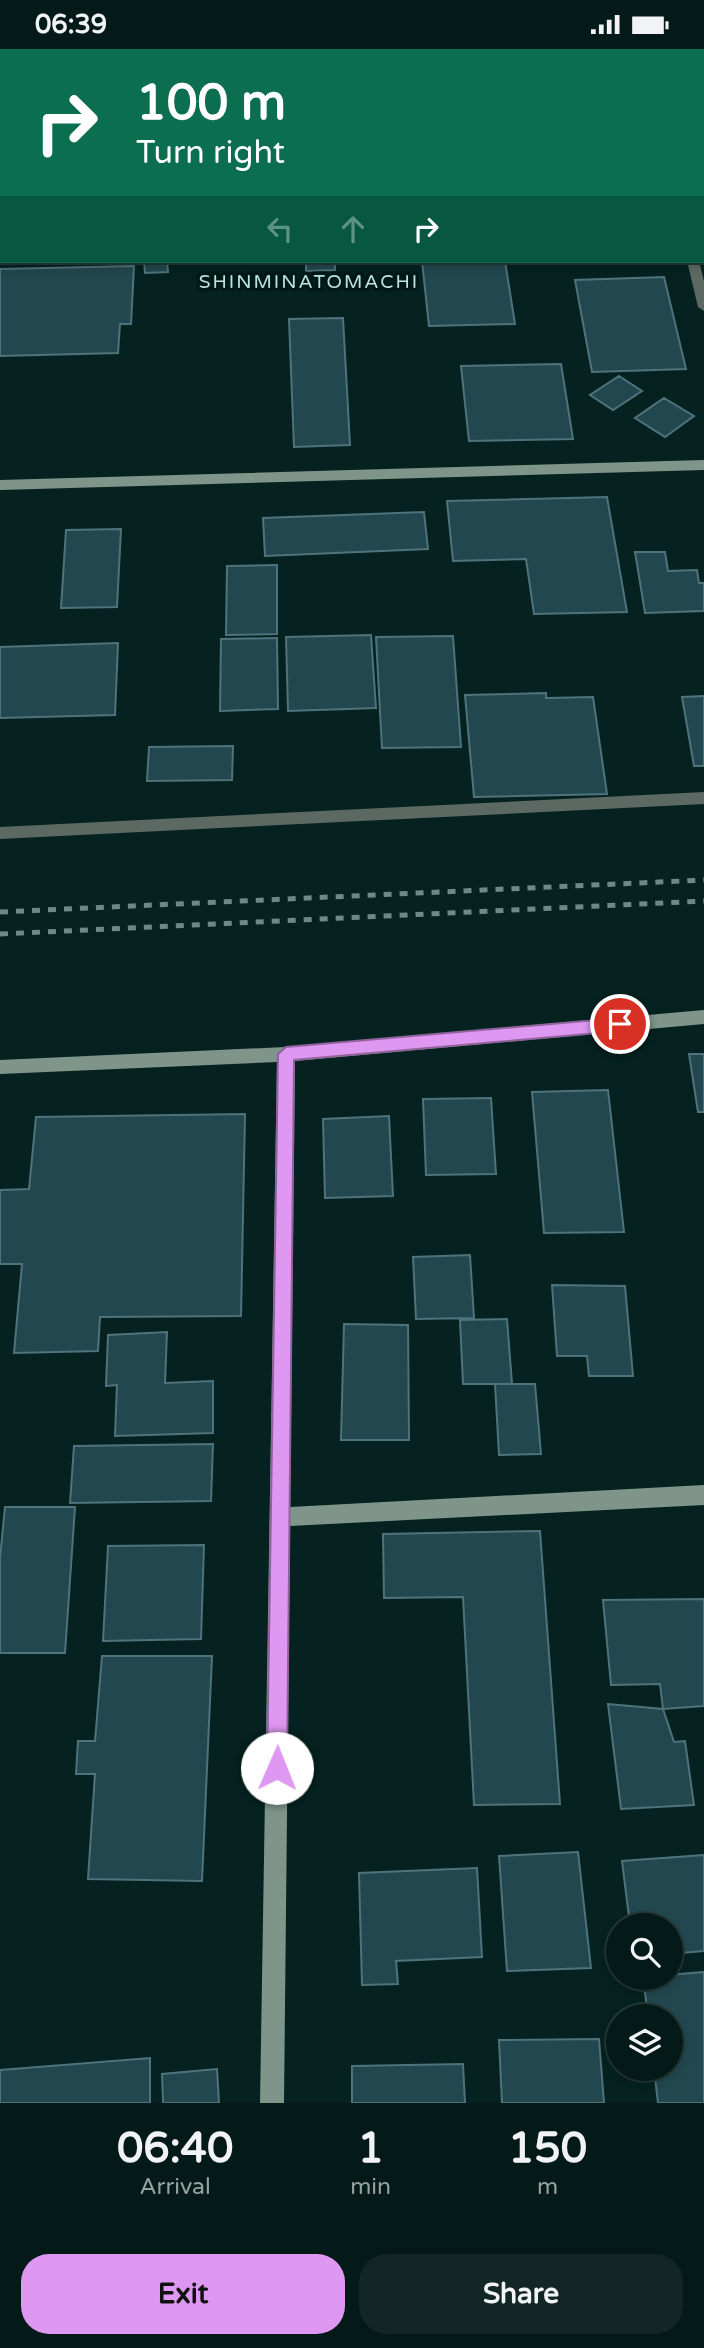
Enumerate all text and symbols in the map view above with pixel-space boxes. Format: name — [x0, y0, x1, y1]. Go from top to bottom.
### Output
text: 06:39 — [35, 9, 107, 40]
text: 100 m — [136, 74, 286, 133]
icon: right — [21, 77, 112, 168]
text: Turn right — [136, 134, 285, 172]
icon: left — [261, 210, 299, 248]
icon: ahead — [334, 210, 372, 248]
icon: right — [407, 210, 445, 248]
district label: SHINMINATOMACHI — [199, 271, 419, 293]
pin — [590, 994, 650, 1054]
icon: arrive — [601, 1005, 639, 1043]
position arrow — [240, 1731, 314, 1805]
map controls — [606, 1913, 683, 2081]
button: search — [606, 1913, 683, 1990]
button: layers — [606, 2004, 683, 2081]
text: 06:40 — [117, 2123, 233, 2174]
text: 1 — [357, 2123, 384, 2174]
text: 150 — [508, 2123, 587, 2174]
text: Arrival — [140, 2173, 211, 2201]
text: min — [350, 2173, 391, 2201]
text: m — [537, 2173, 558, 2201]
button: Exit — [21, 2254, 345, 2334]
button: Share — [359, 2254, 683, 2334]

